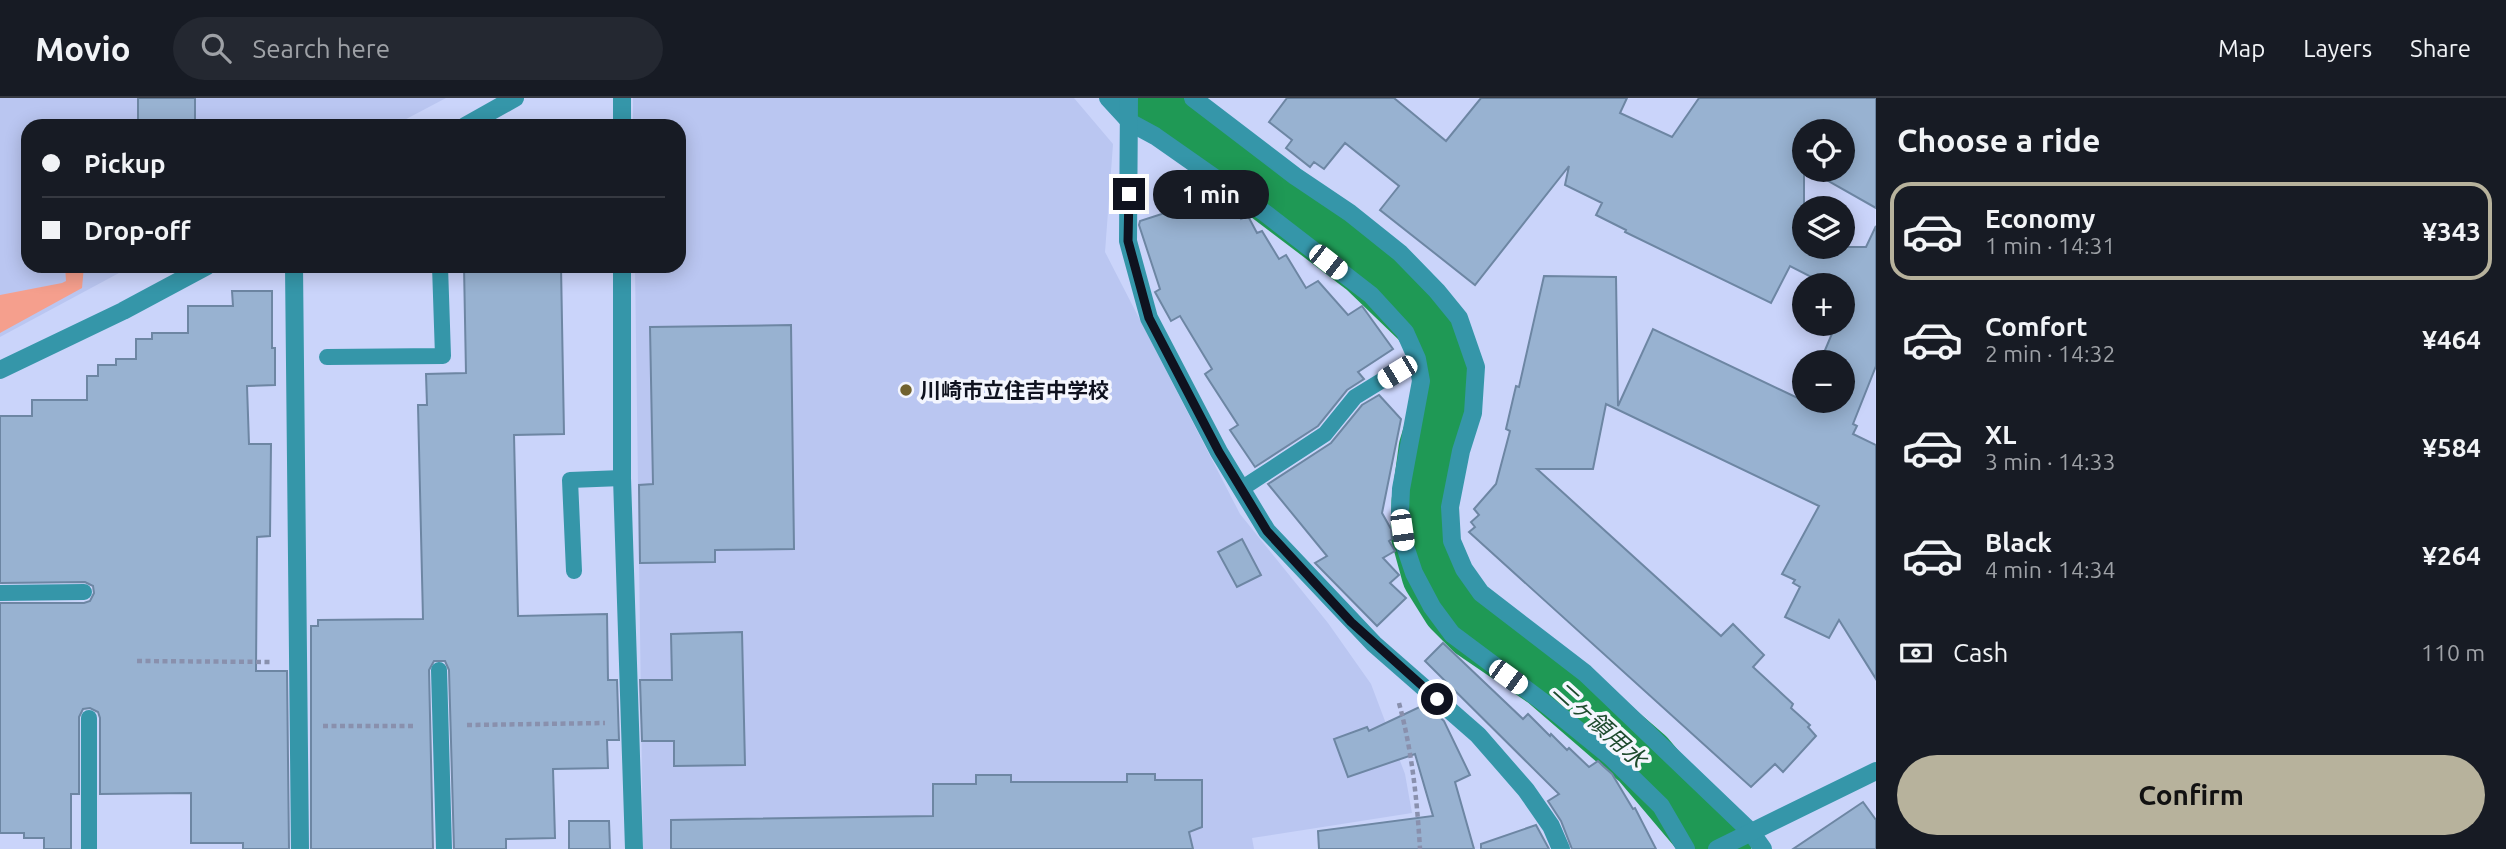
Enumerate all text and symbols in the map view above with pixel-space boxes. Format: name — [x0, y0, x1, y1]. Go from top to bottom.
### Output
search box — [173, 17, 663, 80]
icon: search — [197, 29, 235, 67]
text: Movio — [35, 30, 131, 67]
text: Search here — [253, 34, 390, 63]
text: Map — [2218, 35, 2265, 62]
text: Layers — [2303, 35, 2372, 62]
text: Share — [2410, 35, 2471, 62]
map controls — [1792, 119, 1855, 413]
button: locate — [1792, 119, 1855, 182]
text: Choose a ride — [1897, 122, 2100, 158]
text: Pickup — [84, 149, 166, 178]
callout: 1 min — [1154, 170, 1269, 218]
route end — [1113, 178, 1145, 210]
text: 1 min — [1182, 182, 1240, 207]
button: layers — [1792, 196, 1855, 259]
icon: car — [1901, 200, 1964, 263]
text: Economy — [1985, 204, 2095, 233]
text: Drop-off — [84, 216, 191, 245]
text: ¥343 — [2422, 217, 2481, 246]
text: 1 min · 14:31 — [1985, 233, 2116, 258]
car — [1305, 241, 1352, 283]
button: + — [1792, 273, 1855, 336]
icon: car — [1901, 308, 1964, 371]
text: Comfort — [1985, 312, 2088, 341]
text: ¥464 — [2422, 325, 2481, 354]
text: 2 min · 14:32 — [1985, 341, 2116, 366]
button: − — [1792, 350, 1855, 413]
car — [1374, 352, 1421, 392]
place label: 川崎市立住吉中学校 — [920, 378, 1109, 402]
marker: 川崎市立住吉中学校 — [898, 382, 914, 398]
icon: car — [1901, 416, 1964, 479]
text: XL — [1985, 420, 2016, 449]
text: ¥584 — [2422, 433, 2481, 462]
text: 3 min · 14:33 — [1985, 449, 2116, 474]
car — [1389, 508, 1416, 552]
icon: car — [1901, 524, 1964, 587]
text: Black — [1985, 528, 2052, 557]
text: ¥264 — [2422, 541, 2481, 570]
text: 4 min · 14:34 — [1985, 557, 2116, 582]
icon: cash — [1897, 634, 1935, 672]
text: Cash — [1953, 638, 2008, 667]
text: 110 m — [2421, 640, 2485, 665]
car — [1485, 656, 1532, 698]
water label: 二ヶ領用水 — [1549, 676, 1653, 774]
route start — [1421, 683, 1453, 715]
button: Confirm — [1897, 755, 2485, 835]

